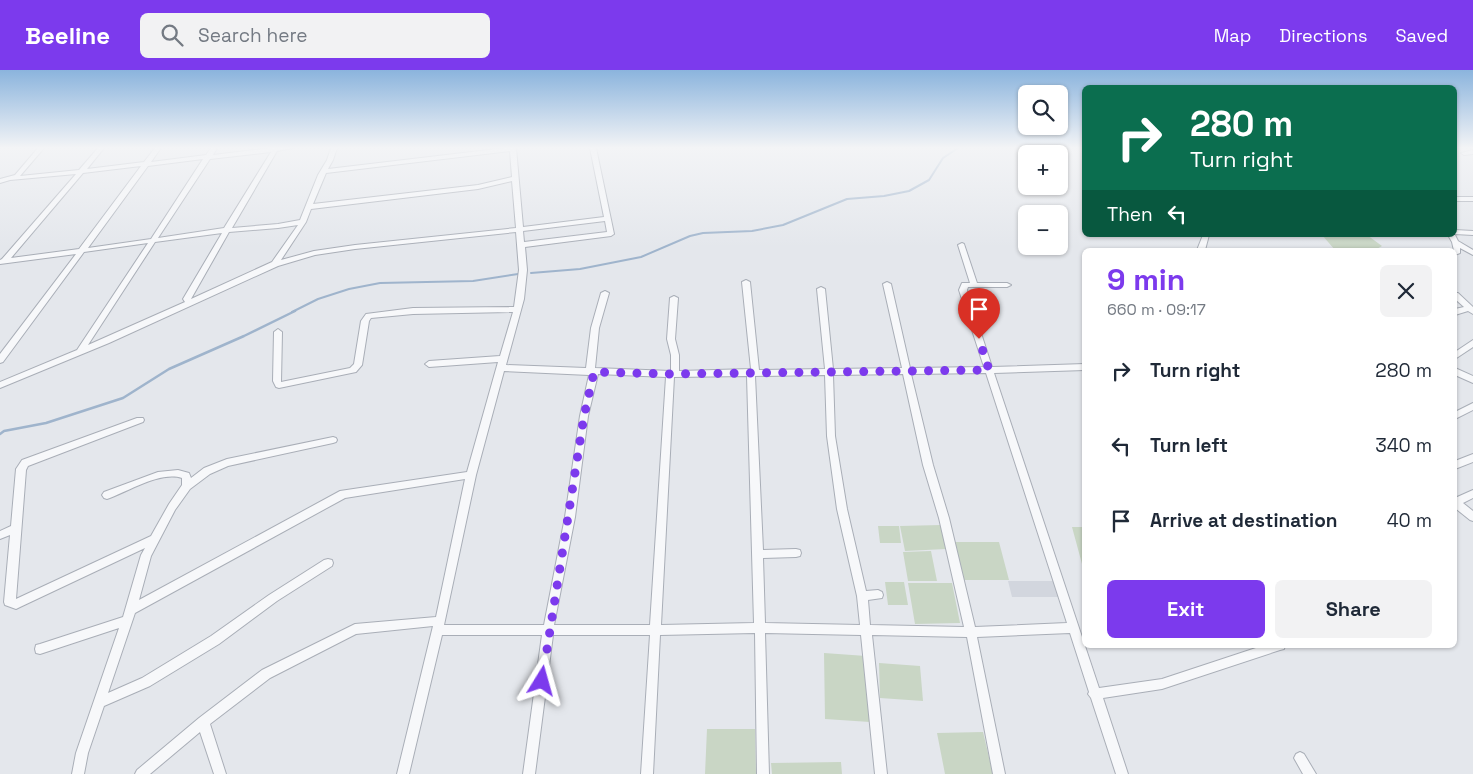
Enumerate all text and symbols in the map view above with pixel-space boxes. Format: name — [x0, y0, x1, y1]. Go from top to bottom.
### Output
search box — [140, 13, 490, 58]
text: Beeline — [25, 20, 110, 51]
icon: search — [158, 21, 186, 49]
text: Search here — [198, 23, 308, 48]
text: Map — [1214, 24, 1251, 47]
text: Directions — [1279, 24, 1368, 47]
text: Saved — [1396, 24, 1448, 47]
map controls — [1018, 85, 1068, 255]
button: search — [1018, 85, 1068, 135]
text: 280 m — [1190, 102, 1293, 146]
icon: right — [1107, 105, 1172, 170]
button: + — [1018, 145, 1068, 195]
text: Turn right — [1190, 145, 1293, 173]
icon: left — [1163, 200, 1191, 228]
text: Then — [1107, 202, 1153, 227]
button: − — [1018, 205, 1068, 255]
text: 9 min — [1107, 260, 1185, 299]
button: close — [1380, 265, 1432, 317]
pin — [958, 288, 1000, 339]
icon: arrive — [965, 295, 993, 323]
text: 660 m · 09:17 — [1107, 299, 1206, 320]
icon: right — [1107, 357, 1135, 385]
text: Turn right — [1150, 358, 1240, 383]
text: 280 m — [1375, 358, 1432, 383]
icon: left — [1107, 432, 1135, 460]
text: Turn left — [1150, 433, 1228, 458]
text: 340 m — [1375, 433, 1432, 458]
icon: arrive — [1107, 507, 1135, 535]
text: Arrive at destination — [1150, 508, 1338, 533]
text: 40 m — [1387, 508, 1432, 533]
button: Exit — [1107, 580, 1265, 638]
button: Share — [1275, 580, 1432, 638]
position arrow — [515, 654, 567, 706]

